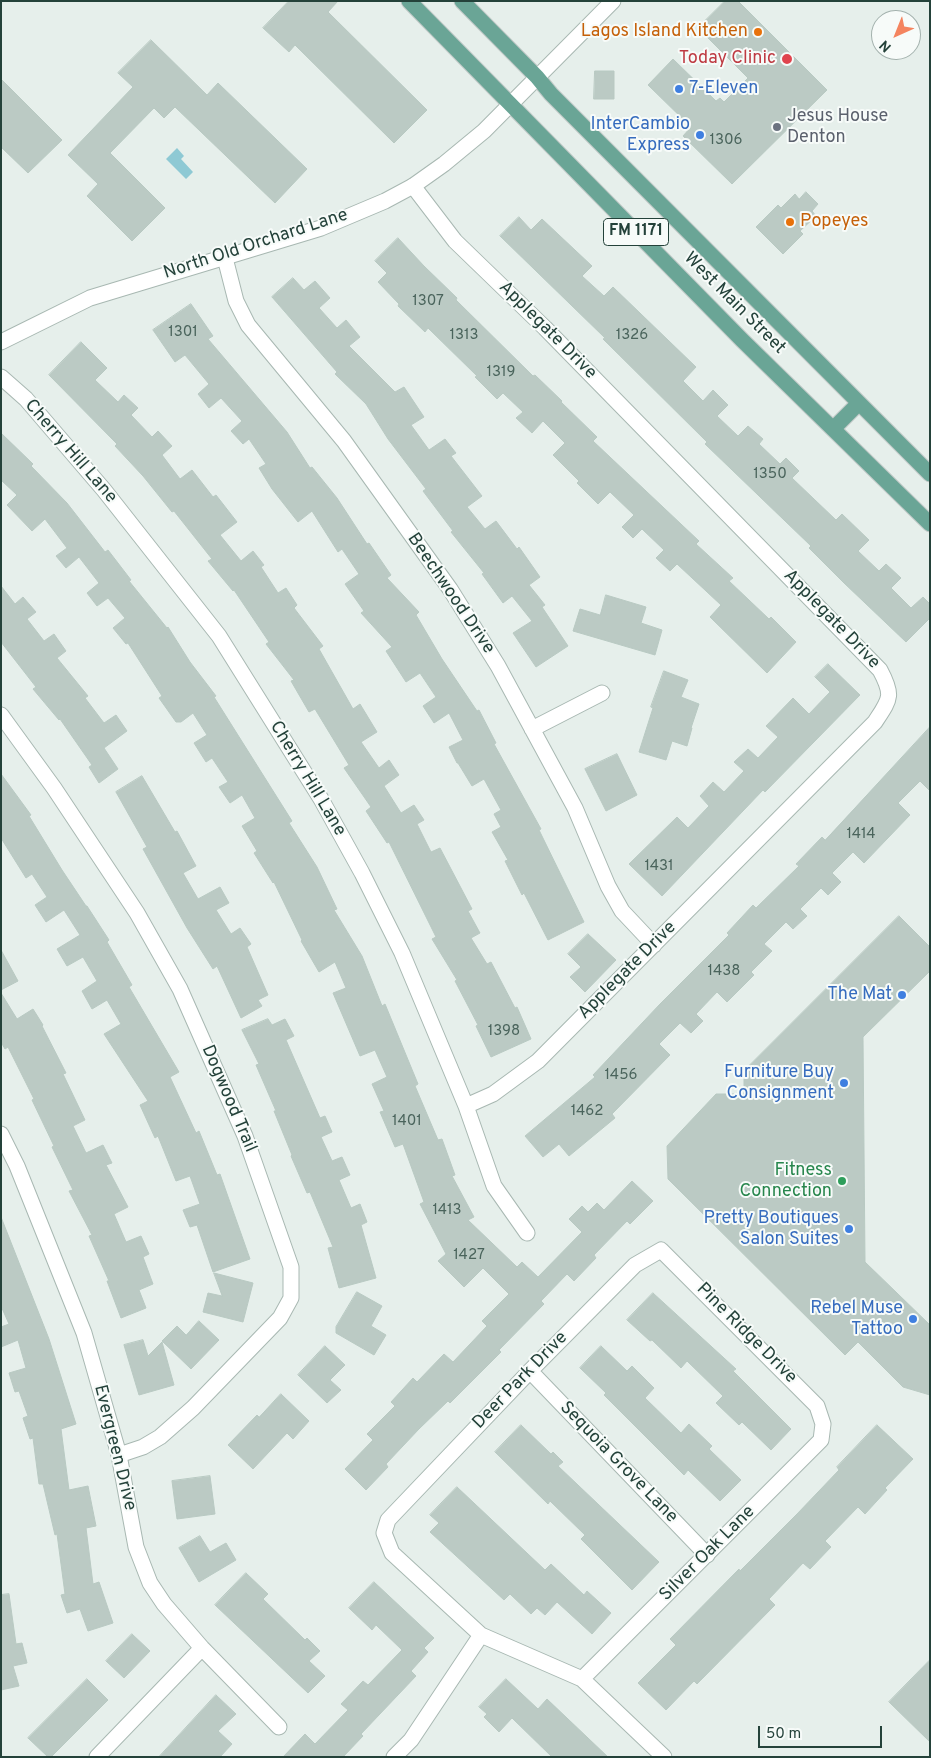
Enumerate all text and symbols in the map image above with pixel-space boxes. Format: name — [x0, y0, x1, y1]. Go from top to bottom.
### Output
north arrow — [871, 10, 921, 60]
place label: Lagos Island Kitchen — [581, 21, 748, 43]
marker: Lagos Island Kitchen — [752, 26, 764, 38]
text: N — [876, 36, 895, 55]
place label: Today Clinic — [679, 48, 776, 70]
marker: Today Clinic — [780, 52, 794, 66]
place label: 7-Eleven — [689, 78, 758, 100]
marker: 7-Eleven — [673, 83, 685, 95]
place label: Jesus House Denton — [787, 106, 888, 148]
place label: InterCambio Express — [591, 114, 690, 156]
marker: Jesus House Denton — [771, 121, 783, 133]
marker: InterCambio Express — [694, 129, 706, 141]
house number: 1306 — [709, 132, 743, 150]
street label: North Old Orchard Lane — [161, 205, 351, 285]
place label: Popeyes — [800, 211, 869, 233]
marker: Popeyes — [784, 216, 796, 228]
road number: FM 1171 — [604, 218, 668, 246]
street label: West Main Street — [678, 248, 790, 360]
street label: Applegate Drive — [493, 277, 601, 385]
house number: 1307 — [412, 293, 444, 311]
house number: 1301 — [168, 324, 198, 342]
house number: 1313 — [449, 327, 479, 345]
house number: 1326 — [616, 327, 648, 345]
house number: 1319 — [486, 364, 516, 382]
street label: Cherry Hill Lane — [19, 396, 121, 508]
house number: 1350 — [753, 466, 787, 484]
street label: Beechwood Drive — [402, 529, 498, 659]
street label: Applegate Drive — [778, 566, 884, 674]
street label: Cherry Hill Lane — [264, 718, 350, 840]
house number: 1414 — [846, 826, 876, 844]
house number: 1431 — [644, 858, 674, 876]
street label: Applegate Drive — [574, 917, 682, 1025]
house number: 1438 — [708, 963, 740, 981]
place label: The Mat — [827, 984, 892, 1006]
marker: The Mat — [896, 989, 908, 1001]
house number: 1398 — [488, 1023, 520, 1041]
street label: Dogwood Trail — [196, 1042, 260, 1156]
place label: Furniture Buy Consignment — [724, 1062, 834, 1104]
house number: 1456 — [605, 1067, 637, 1085]
marker: Furniture Buy Consignment — [838, 1077, 850, 1089]
house number: 1462 — [571, 1103, 603, 1121]
house number: 1401 — [392, 1113, 422, 1131]
place label: Fitness Connection — [740, 1160, 832, 1202]
marker: Fitness Connection — [836, 1175, 848, 1187]
house number: 1413 — [432, 1202, 462, 1220]
place label: Pretty Boutiques Salon Suites — [704, 1208, 839, 1250]
marker: Pretty Boutiques Salon Suites — [843, 1223, 855, 1235]
house number: 1427 — [453, 1247, 485, 1265]
street label: Pine Ridge Drive — [691, 1279, 801, 1389]
place label: Rebel Muse Tattoo — [810, 1298, 903, 1340]
marker: Rebel Muse Tattoo — [907, 1313, 919, 1325]
street label: Deer Park Drive — [469, 1328, 573, 1434]
street label: Evergreen Drive — [88, 1383, 140, 1513]
street label: Sequoia Grove Lane — [554, 1398, 682, 1528]
street label: Silver Oak Lane — [656, 1502, 760, 1606]
scale bar — [761, 1716, 885, 1748]
text: 50 m — [766, 1725, 801, 1744]

